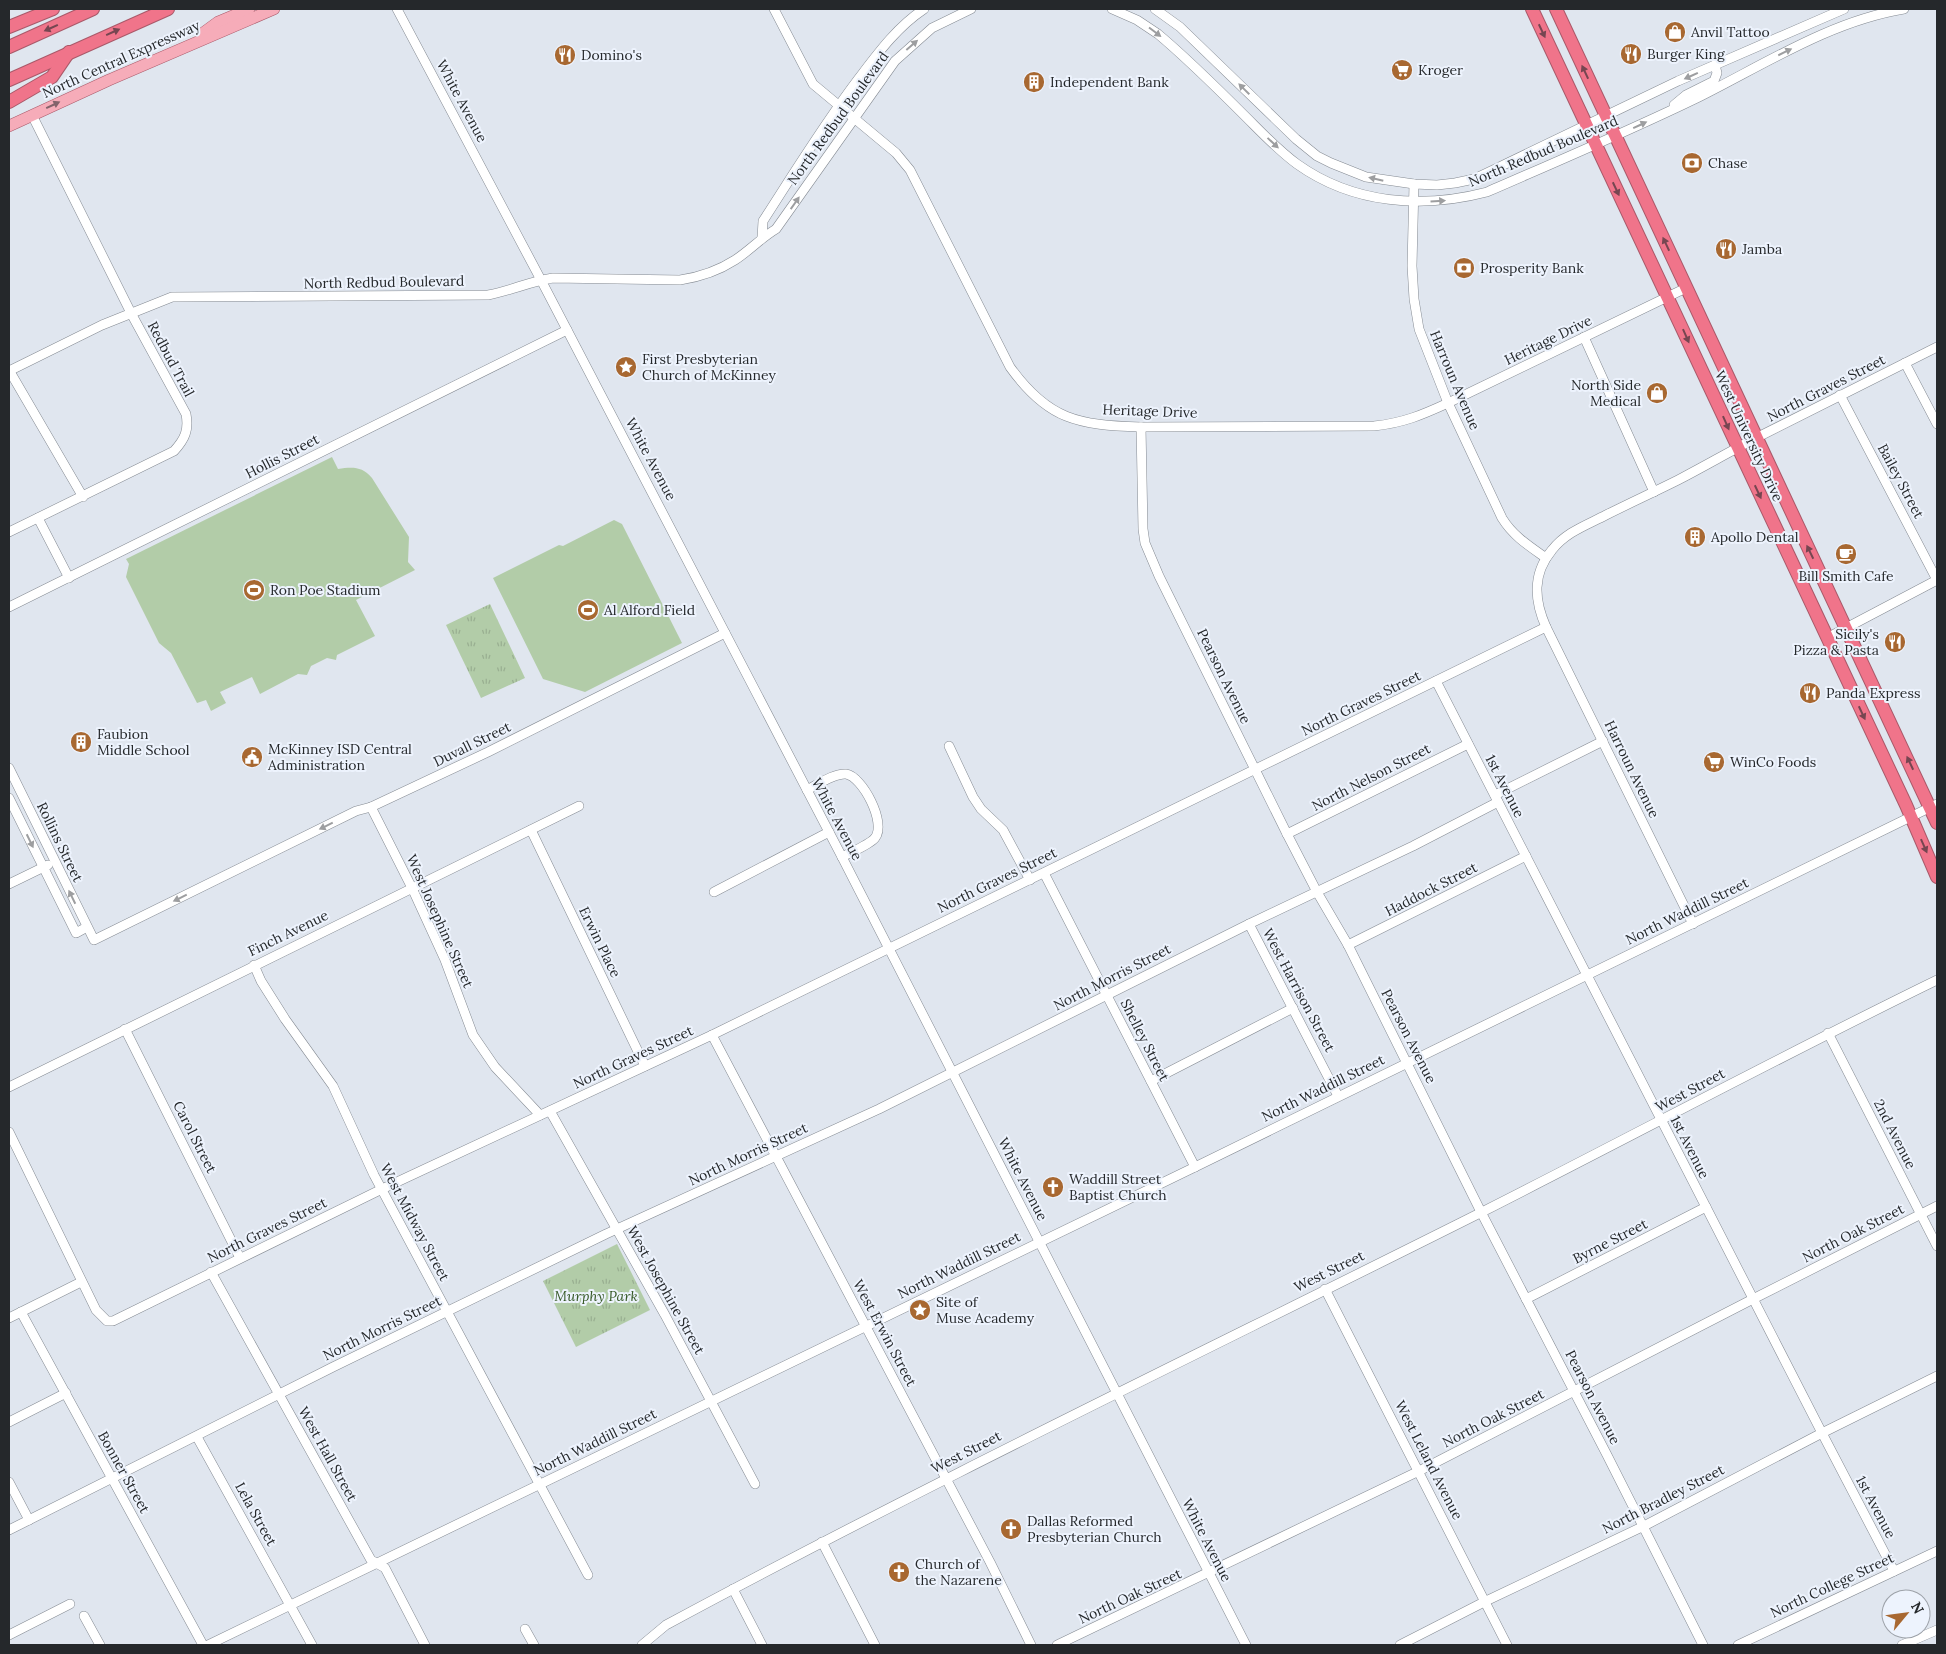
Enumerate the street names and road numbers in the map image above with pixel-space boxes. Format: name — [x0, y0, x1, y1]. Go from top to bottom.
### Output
street label: North Central Expressway — [39, 16, 203, 102]
street label: North Redbud Boulevard — [784, 48, 892, 188]
street label: White Avenue — [433, 57, 491, 146]
street label: North Redbud Boulevard — [1466, 111, 1620, 191]
street label: North Redbud Boulevard — [304, 272, 464, 292]
street label: Heritage Drive — [1501, 311, 1595, 369]
street label: Redbud Trail — [144, 318, 198, 400]
street label: Harroun Avenue — [1426, 328, 1484, 433]
street label: North Graves Street — [1764, 350, 1889, 426]
street label: West University Drive — [1711, 368, 1787, 505]
street label: Heritage Drive — [1102, 400, 1198, 422]
street label: White Avenue — [622, 415, 680, 504]
street label: Hollis Street — [242, 430, 322, 482]
street label: Bailey Street — [1874, 441, 1928, 522]
street label: Pearson Avenue — [1193, 626, 1255, 727]
street label: North Graves Street — [1298, 666, 1424, 740]
street label: Duvall Street — [430, 717, 514, 770]
street label: Harroun Avenue — [1601, 717, 1664, 821]
street label: North Nelson Street — [1309, 739, 1434, 815]
street label: 1st Avenue — [1481, 752, 1529, 821]
street label: White Avenue — [808, 775, 866, 864]
street label: Rollins Street — [33, 799, 87, 885]
street label: North Graves Street — [934, 843, 1060, 917]
street label: West Josephine Street — [402, 852, 478, 991]
street label: Haddock Street — [1382, 858, 1481, 920]
street label: North Waddill Street — [1623, 873, 1752, 949]
street label: Erwin Place — [575, 904, 625, 981]
street label: Finch Avenue — [245, 906, 331, 960]
street label: West Harrison Street — [1259, 925, 1339, 1055]
street label: North Morris Street — [1050, 939, 1174, 1014]
street label: Pearson Avenue — [1377, 986, 1441, 1087]
street label: Shelley Street — [1117, 996, 1174, 1085]
street label: North Graves Street — [570, 1021, 696, 1093]
street label: North Waddill Street — [1259, 1050, 1388, 1126]
street label: West Street — [1652, 1064, 1728, 1116]
street label: 2nd Avenue — [1870, 1096, 1920, 1172]
street label: Carol Street — [169, 1098, 221, 1177]
street label: 1st Avenue — [1666, 1113, 1714, 1182]
street label: North Morris Street — [686, 1118, 811, 1189]
street label: White Avenue — [994, 1134, 1052, 1224]
street label: West Midway Street — [376, 1160, 454, 1284]
street label: North Graves Street — [204, 1193, 330, 1267]
street label: North Oak Street — [1799, 1199, 1907, 1266]
street label: Byrne Street — [1570, 1214, 1651, 1268]
street label: West Josephine Street — [623, 1223, 709, 1358]
street label: North Waddill Street — [895, 1227, 1024, 1303]
street label: West Street — [1291, 1246, 1368, 1296]
street label: West Erwin Street — [849, 1276, 921, 1390]
street label: North Morris Street — [320, 1291, 445, 1364]
street label: Pearson Avenue — [1561, 1347, 1625, 1448]
street label: North Oak Street — [1439, 1384, 1547, 1451]
street label: West Leland Avenue — [1391, 1397, 1467, 1523]
street label: West Hall Street — [295, 1403, 362, 1505]
street label: North Waddill Street — [531, 1404, 660, 1480]
street label: West Street — [928, 1426, 1005, 1477]
street label: Bonner Street — [94, 1428, 154, 1517]
street label: North Bradley Street — [1599, 1460, 1728, 1538]
street label: 1st Avenue — [1852, 1473, 1900, 1542]
street label: Lela Street — [231, 1479, 281, 1550]
street label: White Avenue — [1178, 1495, 1236, 1585]
street label: North College Street — [1767, 1548, 1897, 1622]
street label: North Oak Street — [1076, 1564, 1185, 1628]

